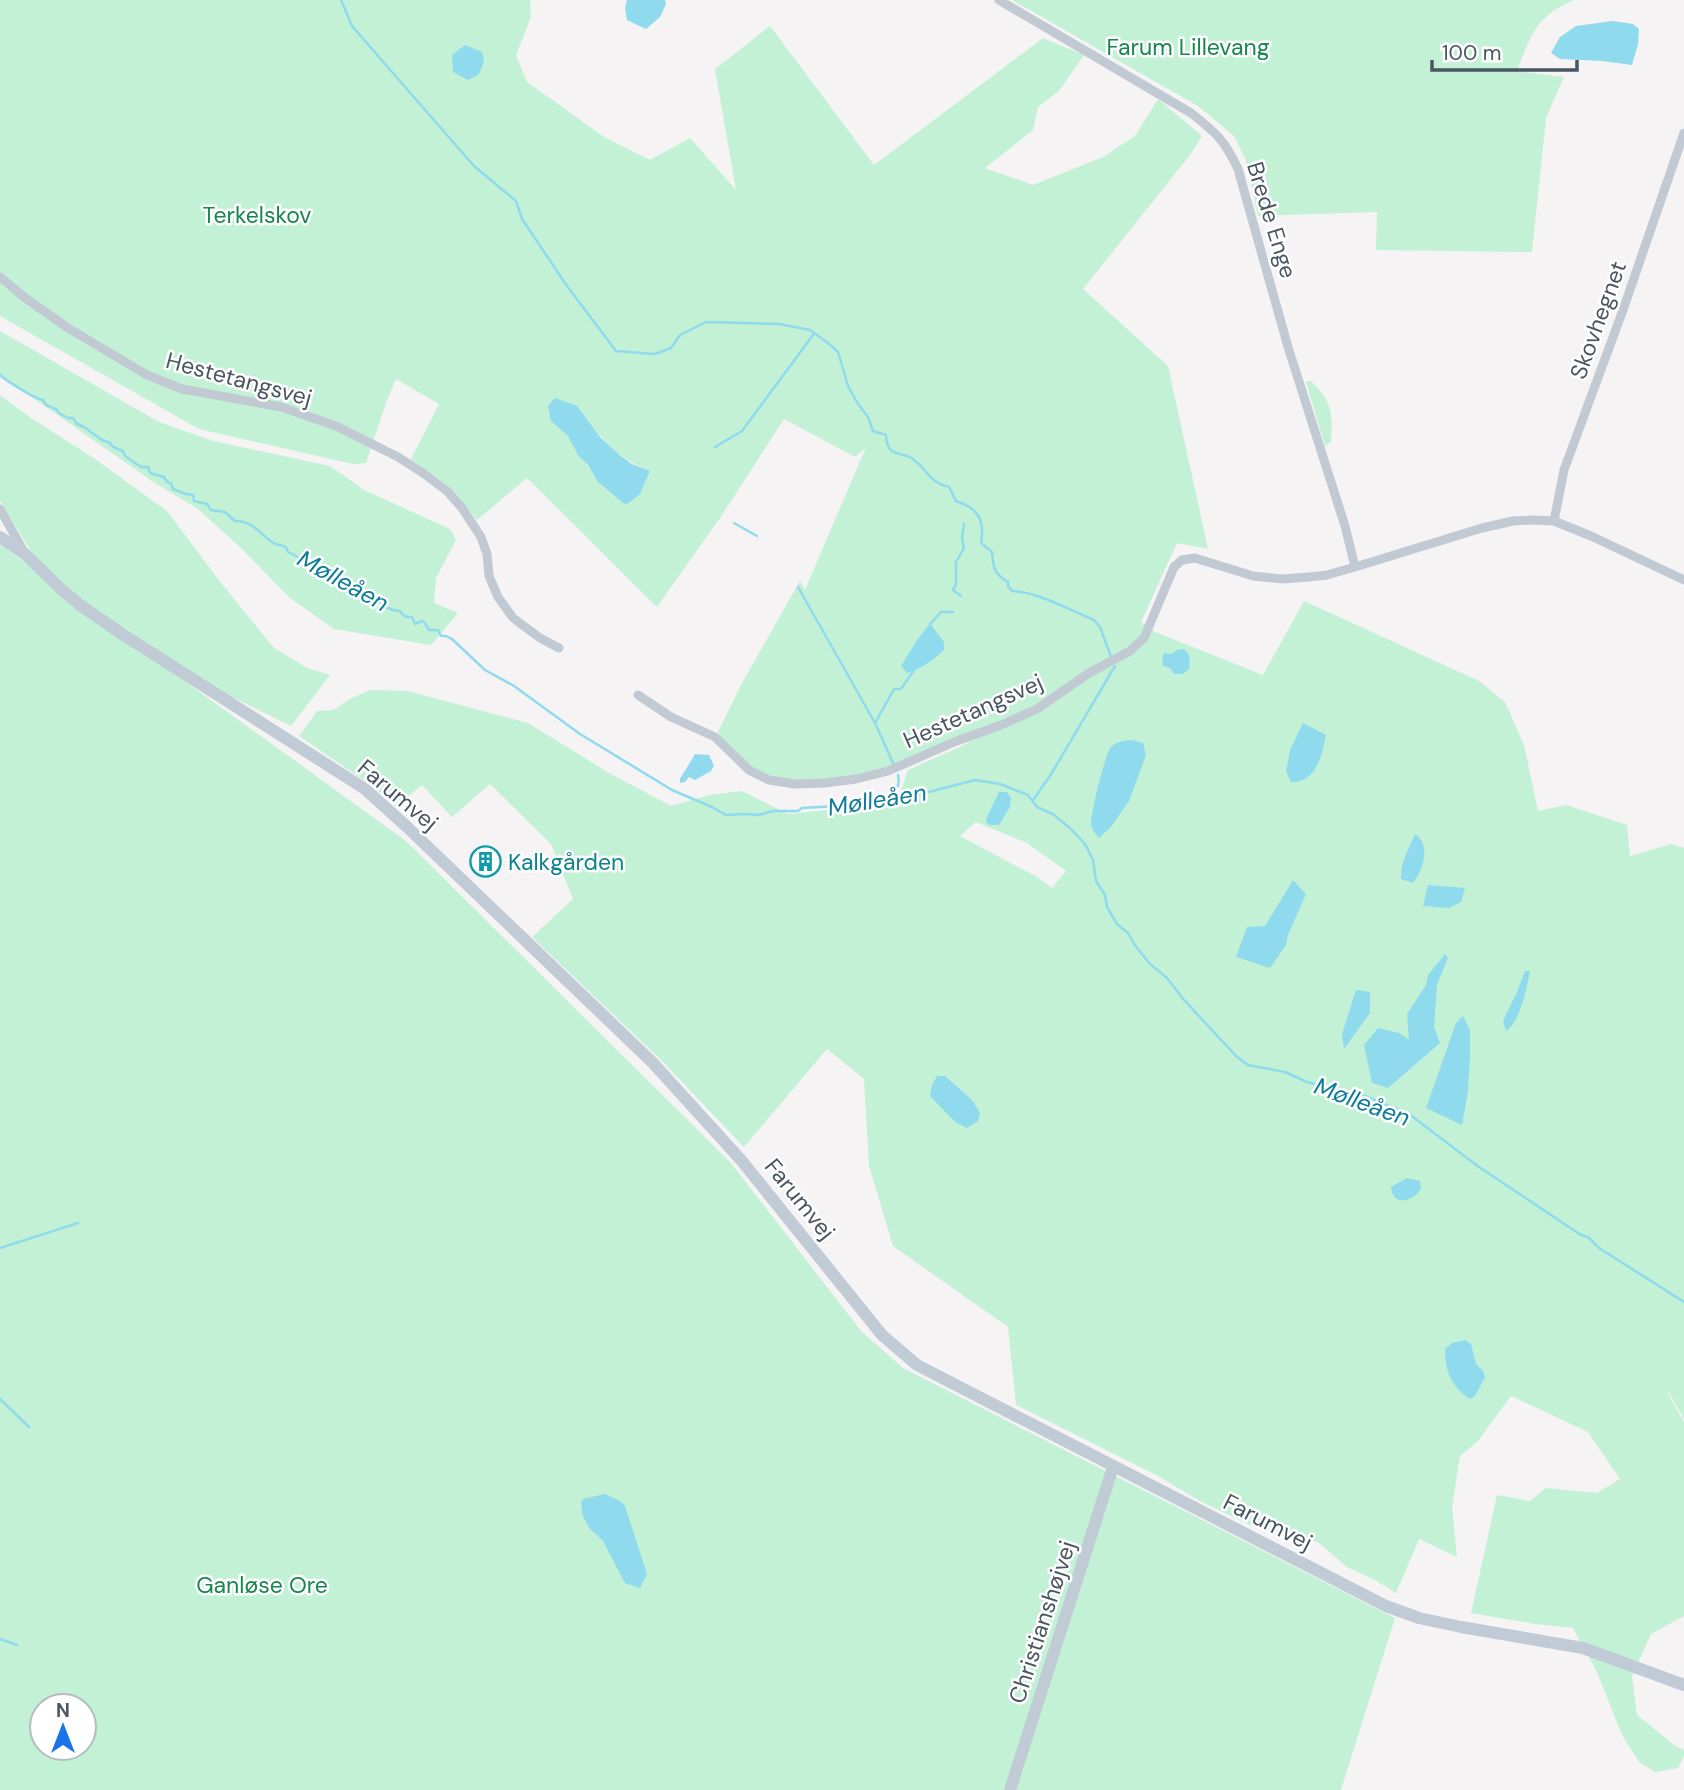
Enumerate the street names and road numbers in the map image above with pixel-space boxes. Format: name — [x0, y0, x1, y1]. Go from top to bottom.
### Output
street label: Brede Enge — [1240, 158, 1304, 282]
street label: Skovhegnet — [1563, 257, 1633, 383]
street label: Hestetangsvej — [163, 345, 315, 413]
street label: Hestetangsvej — [898, 667, 1048, 755]
street label: Farumvej — [352, 753, 444, 837]
street label: Farumvej — [758, 1152, 842, 1246]
street label: Farumvej — [1218, 1487, 1318, 1557]
street label: Christianshøjvej — [1002, 1537, 1082, 1707]

